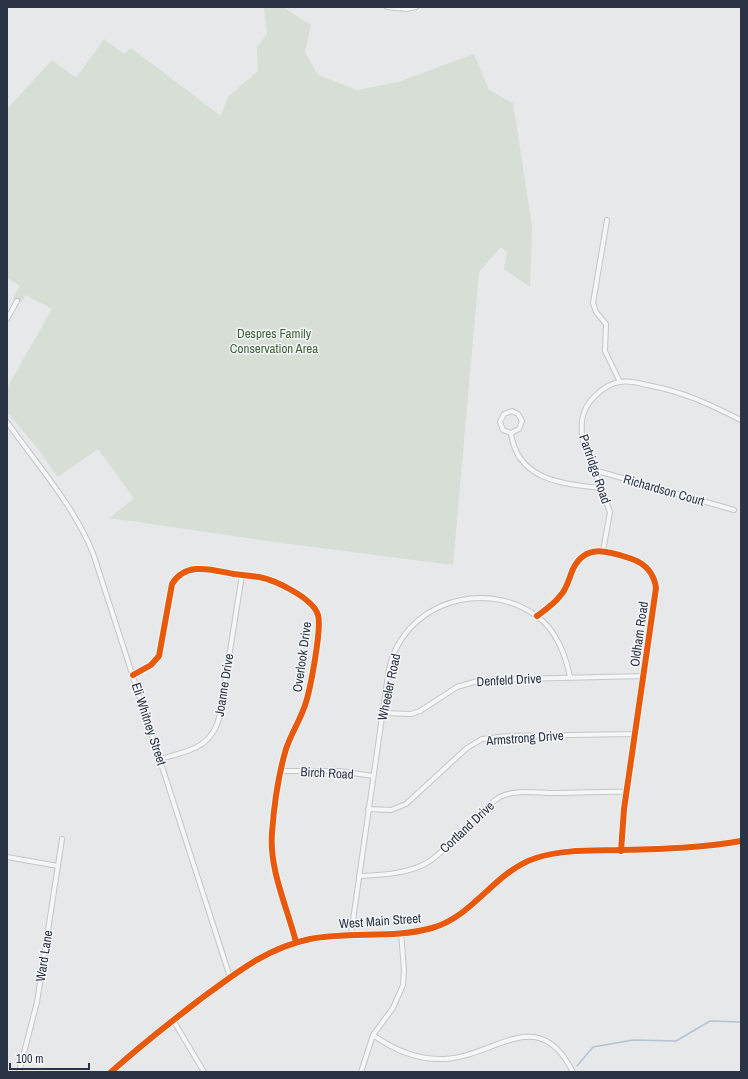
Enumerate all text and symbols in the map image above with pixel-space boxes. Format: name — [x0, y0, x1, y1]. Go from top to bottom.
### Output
park label: Despres Family Conservation Area — [230, 325, 318, 357]
street label: Partridge Road — [575, 432, 615, 506]
street label: Richardson Court — [622, 470, 707, 510]
street label: Oldham Road — [626, 600, 652, 668]
street label: Overlook Drive — [289, 621, 315, 693]
street label: Joanne Drive — [211, 652, 237, 718]
street label: Wheeler Road — [374, 652, 404, 722]
street label: Denfeld Drive — [476, 670, 542, 690]
street label: Eli Whitney Street — [128, 681, 170, 768]
street label: Armstrong Drive — [485, 727, 564, 749]
street label: Birch Road — [300, 763, 354, 783]
street label: Cortland Drive — [436, 797, 498, 857]
street label: West Main Street — [338, 910, 422, 932]
street label: Ward Lane — [32, 929, 56, 983]
scale bar — [10, 1045, 89, 1071]
text: 100 m — [16, 1051, 43, 1067]

